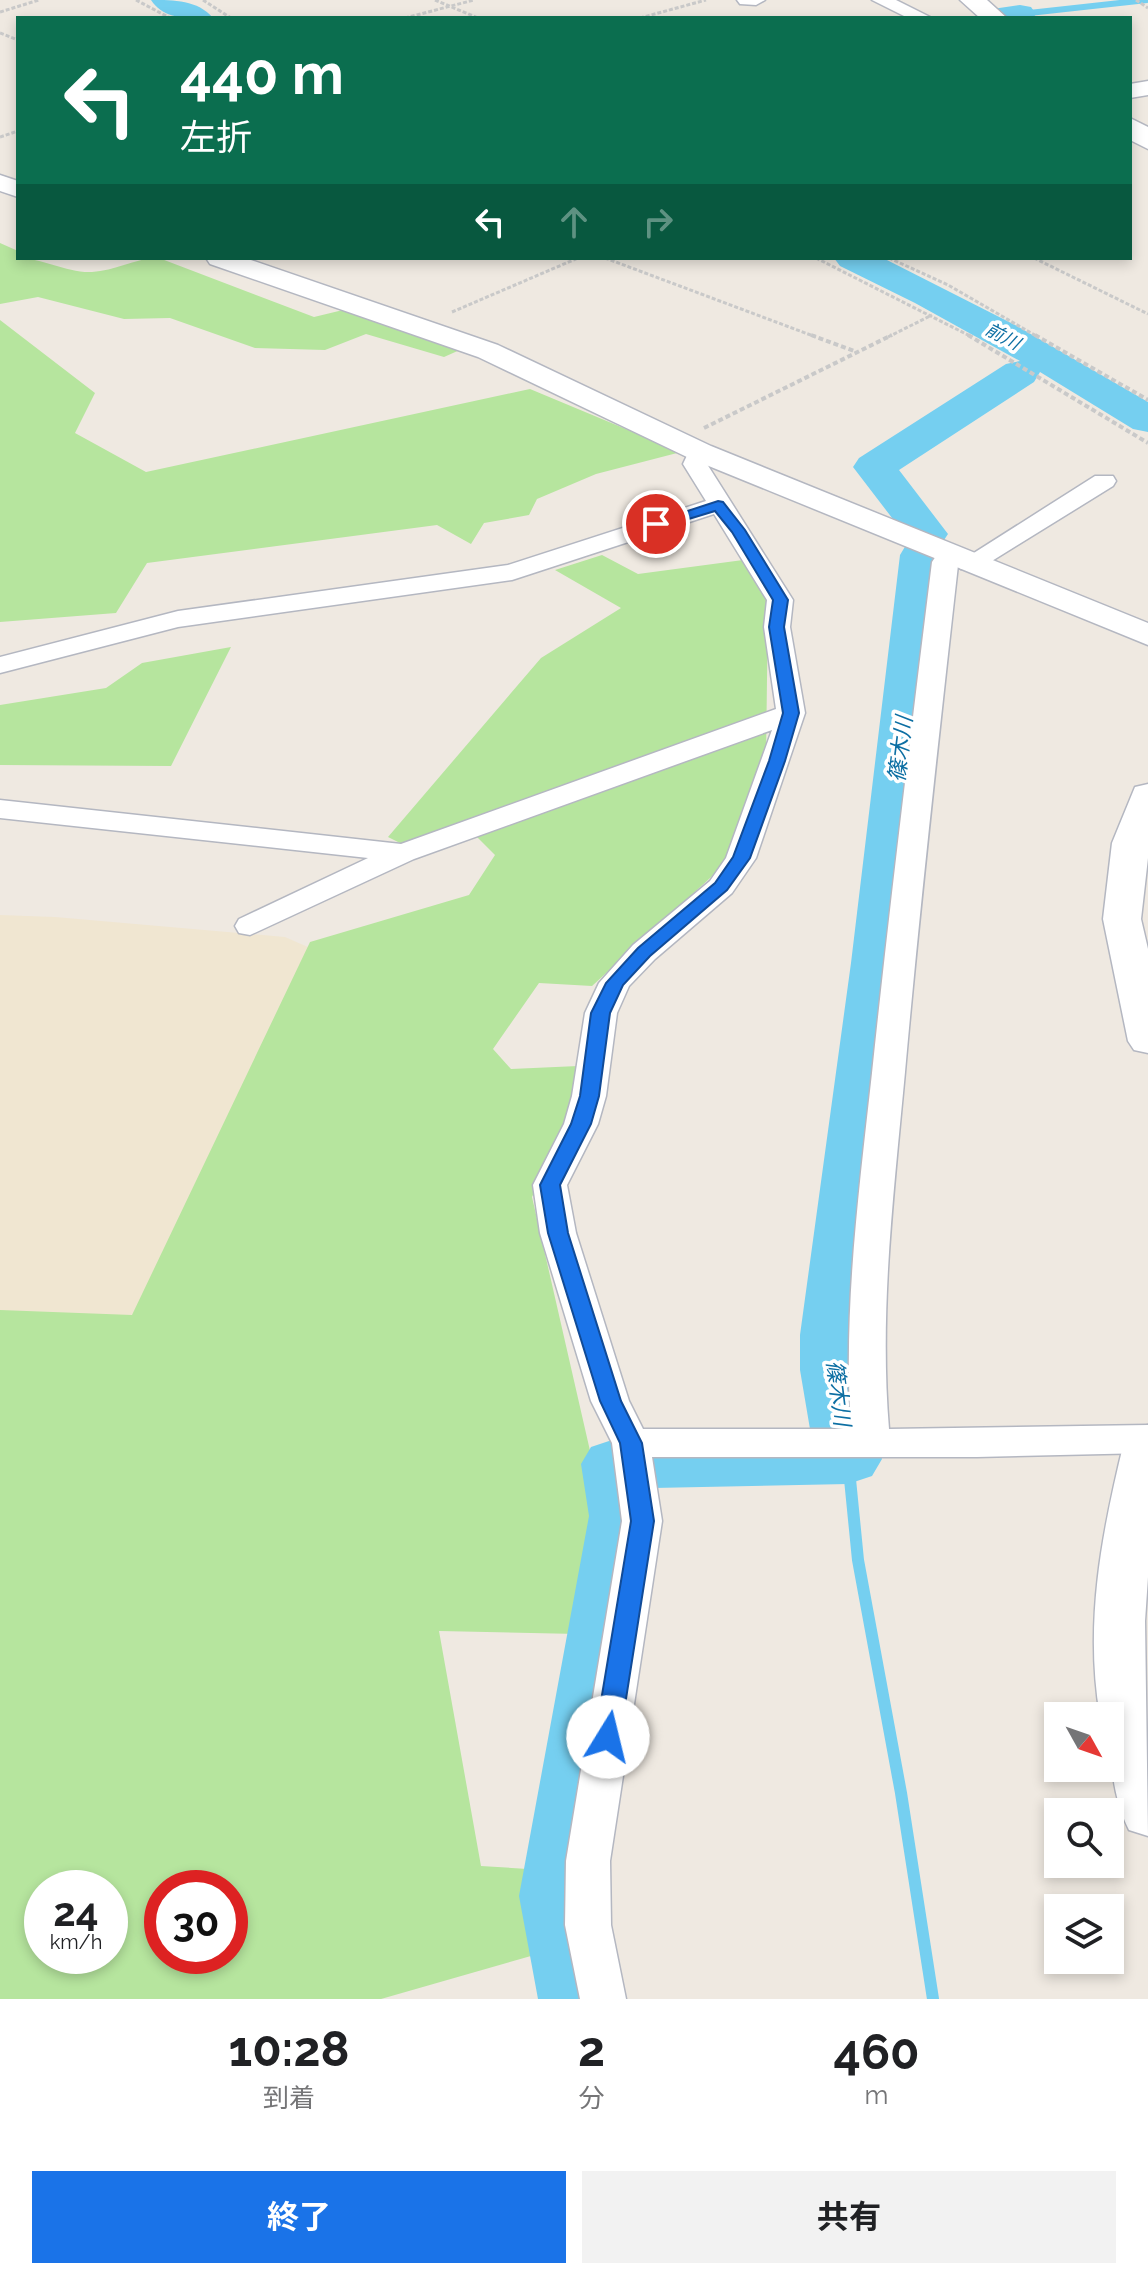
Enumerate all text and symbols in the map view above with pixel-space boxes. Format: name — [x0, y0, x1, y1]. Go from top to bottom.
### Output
text: 440 m — [180, 41, 344, 107]
icon: left — [48, 48, 152, 152]
text: 左折 — [180, 116, 252, 158]
icon: left — [468, 200, 512, 244]
icon: ahead — [552, 200, 596, 244]
icon: right — [636, 200, 680, 244]
water label: 前川 — [982, 318, 1026, 355]
pin — [622, 490, 690, 558]
icon: arrive — [634, 502, 678, 546]
water label: 篠木川 — [883, 713, 917, 783]
water label: 篠木川 — [822, 1359, 856, 1429]
position arrow — [566, 1695, 650, 1779]
north arrow — [1044, 1702, 1124, 1782]
map controls — [1044, 1702, 1124, 1974]
button: search — [1044, 1798, 1124, 1878]
speed limit sign: 30 — [144, 1870, 248, 1974]
text: 24 — [53, 1888, 99, 1935]
button: layers — [1044, 1894, 1124, 1974]
text: km/h — [50, 1930, 102, 1954]
text: 10:28 — [228, 2021, 350, 2077]
text: 2 — [578, 2021, 605, 2077]
text: 460 — [834, 2024, 920, 2080]
text: m — [865, 2080, 888, 2110]
text: 到着 — [263, 2083, 315, 2113]
text: 分 — [579, 2083, 605, 2113]
button: 終了 — [32, 2171, 566, 2263]
button: 共有 — [582, 2171, 1116, 2263]

